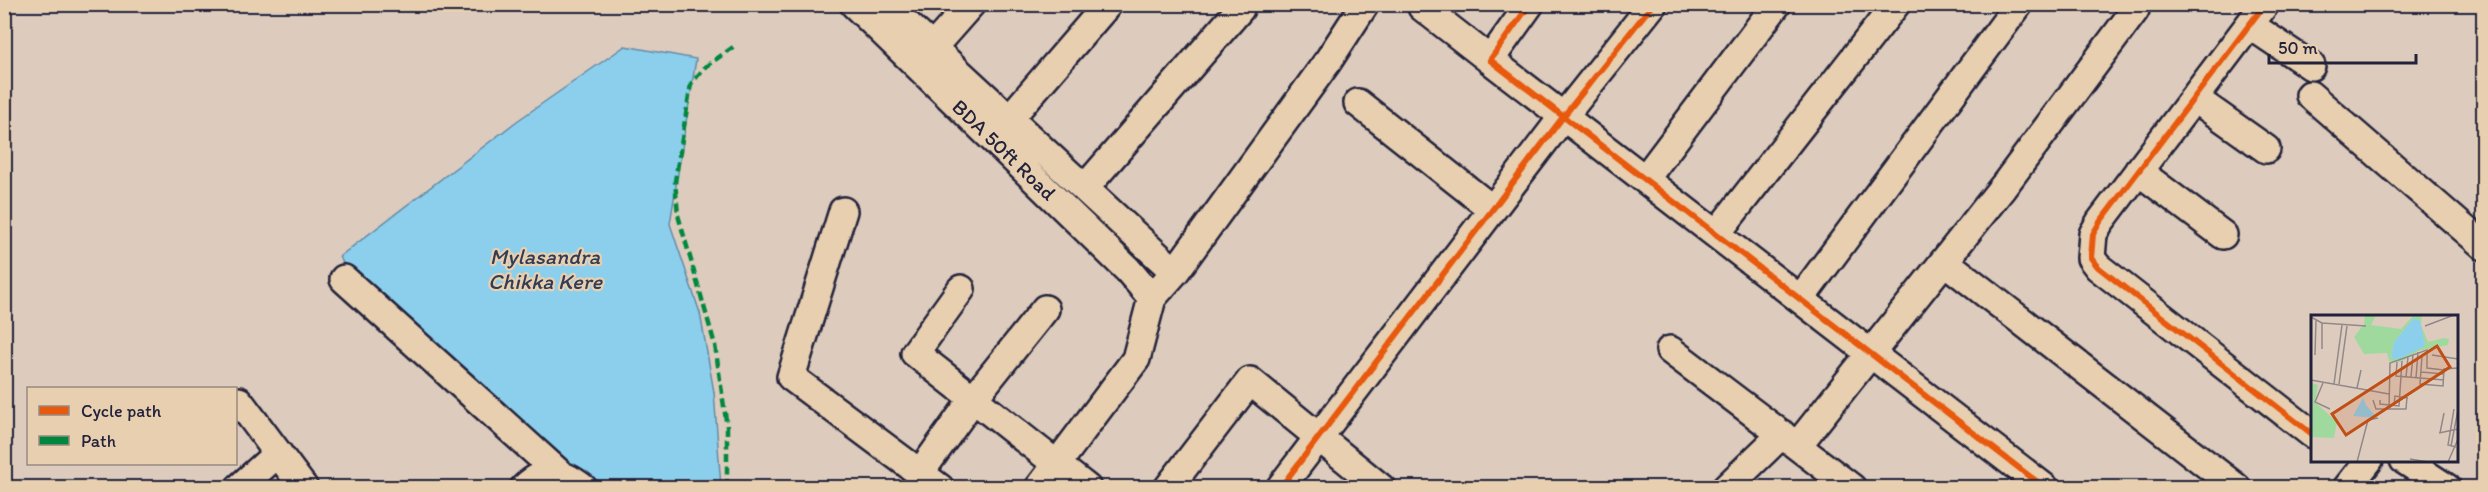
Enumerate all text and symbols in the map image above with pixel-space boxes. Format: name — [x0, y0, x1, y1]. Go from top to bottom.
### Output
scale bar — [2269, 27, 2416, 65]
text: 50 m — [2278, 37, 2318, 59]
street label: BDA 50ft Road — [947, 94, 1062, 206]
water label: Mylasandra Chikka Kere — [488, 243, 603, 295]
inset map — [2311, 315, 2458, 462]
legend — [27, 387, 237, 465]
text: Cycle path — [81, 400, 162, 422]
text: Path — [81, 430, 116, 452]

